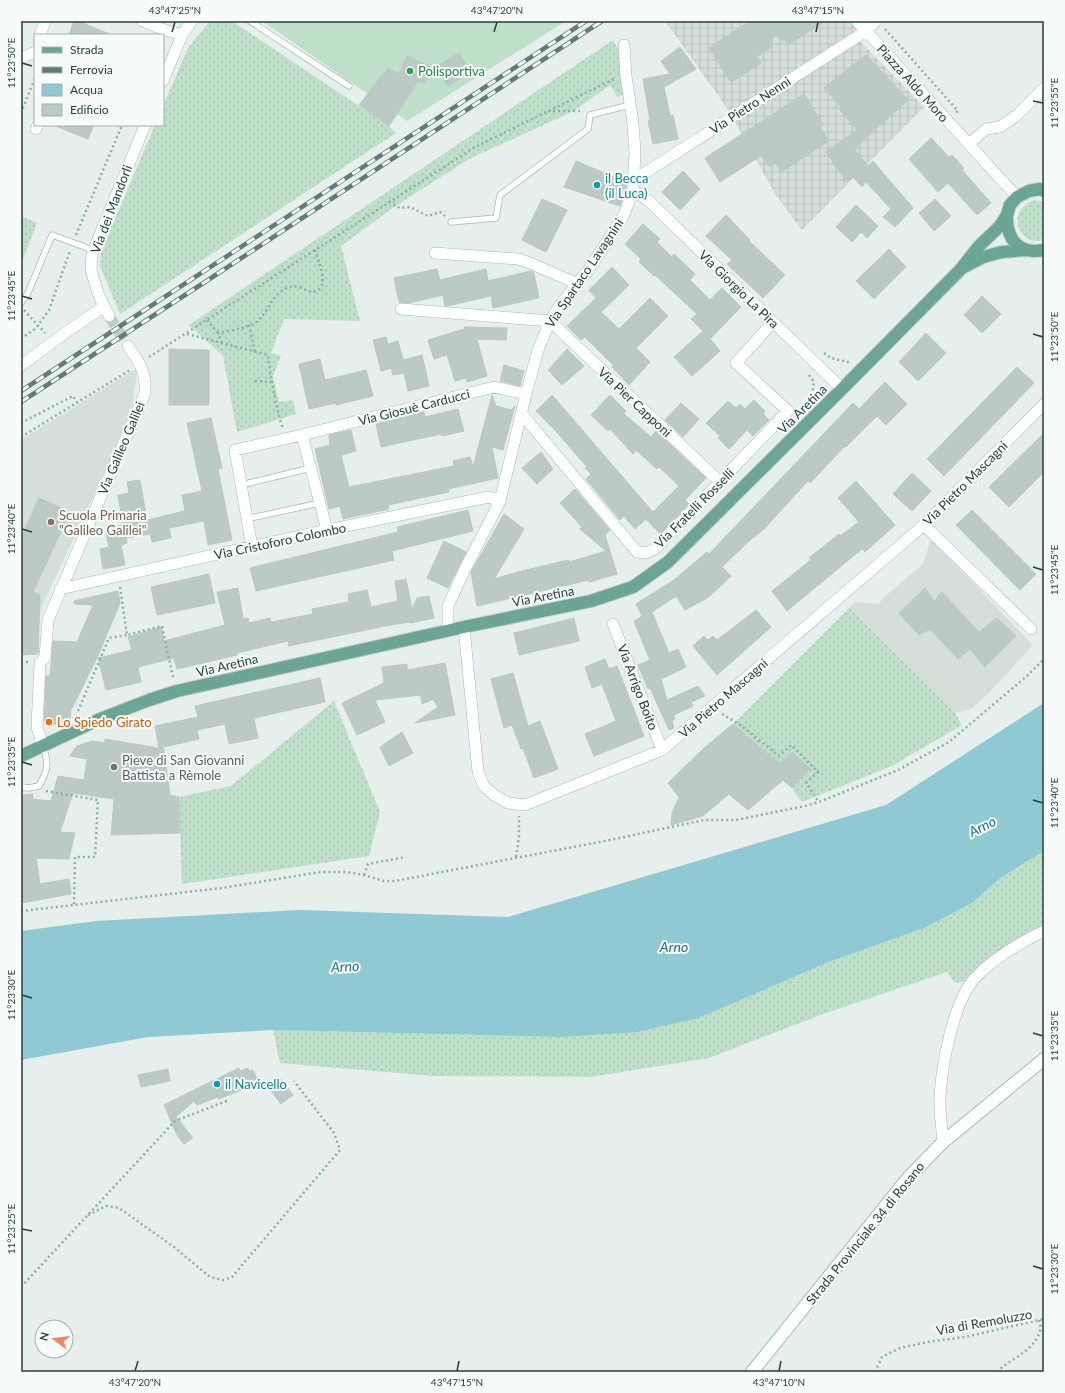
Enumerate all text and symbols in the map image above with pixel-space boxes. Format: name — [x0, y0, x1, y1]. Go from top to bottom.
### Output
text: 43°47'25"N — [149, 4, 201, 16]
text: 43°47'20"N — [471, 4, 523, 16]
text: 43°47'15"N — [792, 4, 844, 16]
legend — [34, 34, 164, 126]
text: 11°23'50"E — [5, 38, 17, 88]
street label: Piazza Aldo Moro — [874, 41, 952, 125]
text: Strada — [70, 42, 103, 57]
text: Ferrovia — [70, 62, 113, 77]
place label: Polisportiva — [418, 63, 485, 79]
marker: Polisportiva — [405, 66, 415, 76]
street label: Via Pietro Nenni — [706, 73, 794, 137]
text: 11°23'55"E — [1048, 78, 1060, 128]
text: Acqua — [70, 82, 103, 97]
text: Edificio — [70, 102, 109, 117]
street label: Via dei Mandorli — [87, 163, 135, 255]
place label: il Becca (il Luca) — [605, 170, 648, 201]
marker: il Becca (il Luca) — [592, 180, 602, 190]
street label: Via Spartaco Lavagnini — [541, 215, 627, 331]
street label: Via Giorgio La Pira — [696, 247, 782, 331]
text: 11°23'45"E — [5, 271, 17, 321]
text: 11°23'50"E — [1048, 312, 1060, 362]
street label: Via Pier Capponi — [595, 364, 675, 440]
street label: Via Aretina — [774, 381, 830, 437]
street label: Via Giosuè Carducci — [357, 385, 471, 429]
street label: Via Galileo Galilei — [94, 399, 148, 497]
street label: Via Pietro Mascagni — [919, 437, 1011, 529]
street label: Via Fratelli Rosselli — [651, 465, 737, 551]
text: 11°23'40"E — [5, 504, 17, 554]
place label: Scuola Primaria "Galileo Galilei" — [59, 507, 147, 538]
marker: Scuola Primaria "Galileo Galilei" — [46, 517, 56, 527]
street label: Via Cristoforo Colombo — [213, 519, 347, 563]
text: 11°23'45"E — [1048, 545, 1060, 595]
street label: Via Aretina — [511, 582, 575, 610]
street label: Via Arrigo Boito — [614, 642, 662, 732]
street label: Via Aretina — [194, 650, 260, 680]
street label: Via Pietro Mascagni — [675, 655, 771, 741]
place label: Lo Spiedo Girato — [57, 714, 152, 730]
marker: Lo Spiedo Girato — [44, 717, 54, 727]
text: 11°23'35"E — [5, 737, 17, 787]
place label: Pieve di San Giovanni Battista a Rèmole — [122, 752, 244, 783]
marker: Pieve di San Giovanni Battista a Rèmole — [109, 762, 119, 772]
text: 11°23'40"E — [1048, 778, 1060, 828]
water label: Arno — [965, 812, 998, 840]
water label: Arno — [659, 938, 688, 955]
water label: Arno — [329, 957, 360, 975]
text: 11°23'30"E — [5, 970, 17, 1020]
text: 11°23'35"E — [1048, 1011, 1060, 1061]
place label: il Navicello — [225, 1076, 287, 1092]
marker: il Navicello — [212, 1079, 222, 1089]
street label: Strada Provinciale 34 di Rosano — [802, 1158, 928, 1308]
text: 11°23'25"E — [5, 1204, 17, 1254]
text: 11°23'30"E — [1048, 1244, 1060, 1294]
street label: Via di Remoluzzo — [935, 1306, 1033, 1338]
north arrow — [34, 1319, 74, 1359]
text: N — [36, 1331, 51, 1342]
text: 43°47'20"N — [109, 1376, 161, 1388]
text: 43°47'15"N — [431, 1376, 483, 1388]
text: 43°47'10"N — [753, 1376, 805, 1388]

